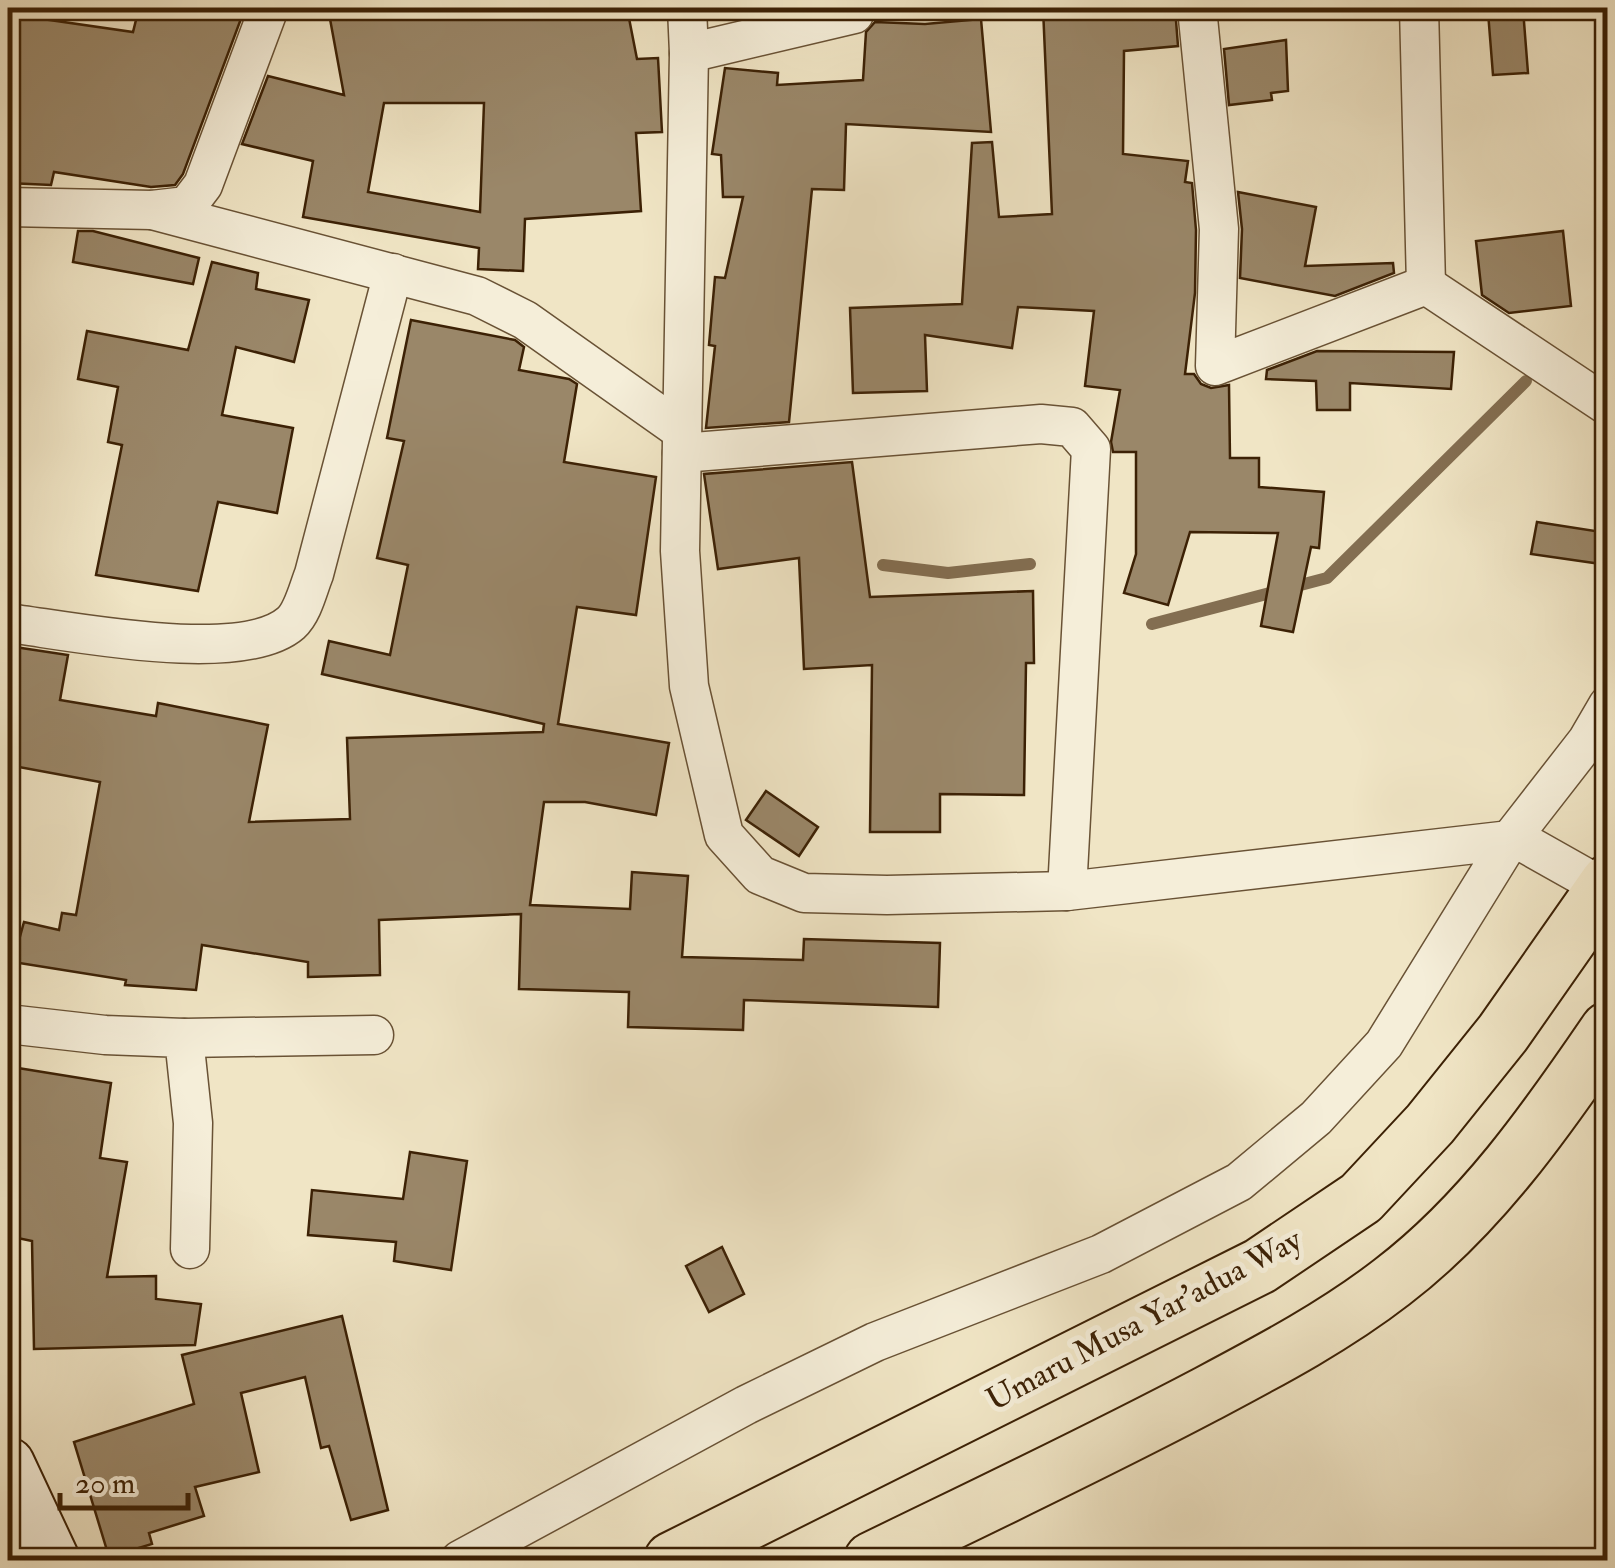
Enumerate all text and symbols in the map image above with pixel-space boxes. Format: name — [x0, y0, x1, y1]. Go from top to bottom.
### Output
street label: Umaru Musa Yar'adua Way — [980, 1220, 1309, 1420]
scale bar — [60, 1448, 188, 1510]
text: 20 m — [75, 1465, 135, 1502]

